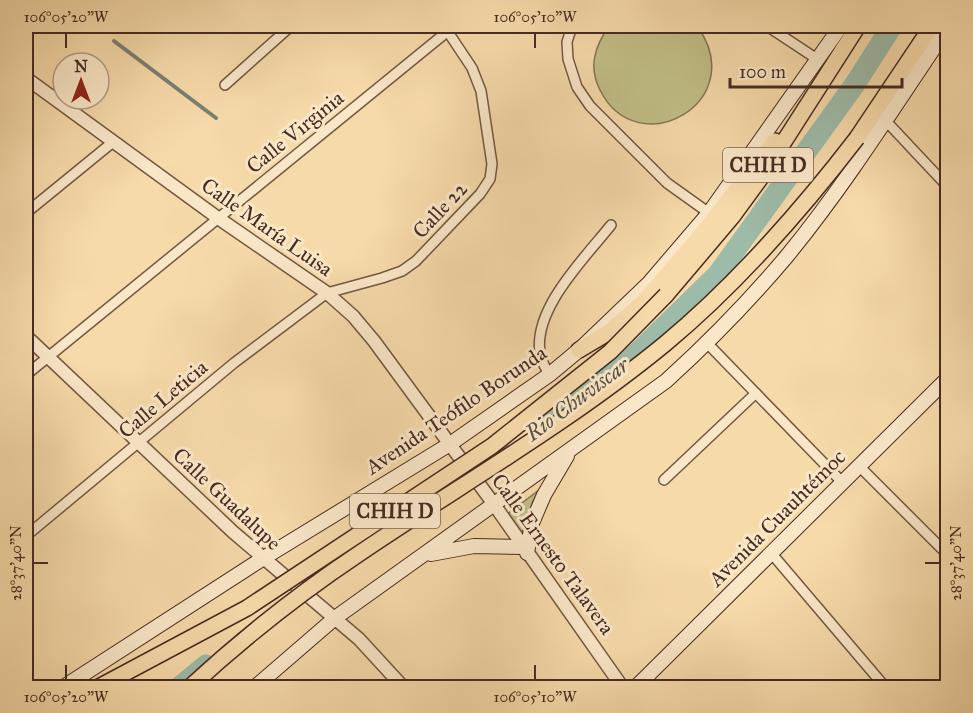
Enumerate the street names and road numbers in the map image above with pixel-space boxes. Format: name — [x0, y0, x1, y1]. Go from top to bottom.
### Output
street label: Calle Virginia — [241, 85, 349, 179]
road number: CHIH D — [723, 148, 813, 182]
street label: Calle María Luisa — [196, 172, 338, 282]
street label: Calle 22 — [407, 176, 473, 244]
street label: Avenida Teófilo Borunda — [360, 340, 551, 481]
street label: Calle Leticia — [113, 354, 213, 444]
street label: Calle Guadalupe — [167, 442, 287, 556]
street label: Avenida Cuauhtémoc — [702, 444, 851, 593]
street label: Calle Ernesto Talavera — [486, 468, 620, 640]
road number: CHIH D — [350, 494, 440, 528]

